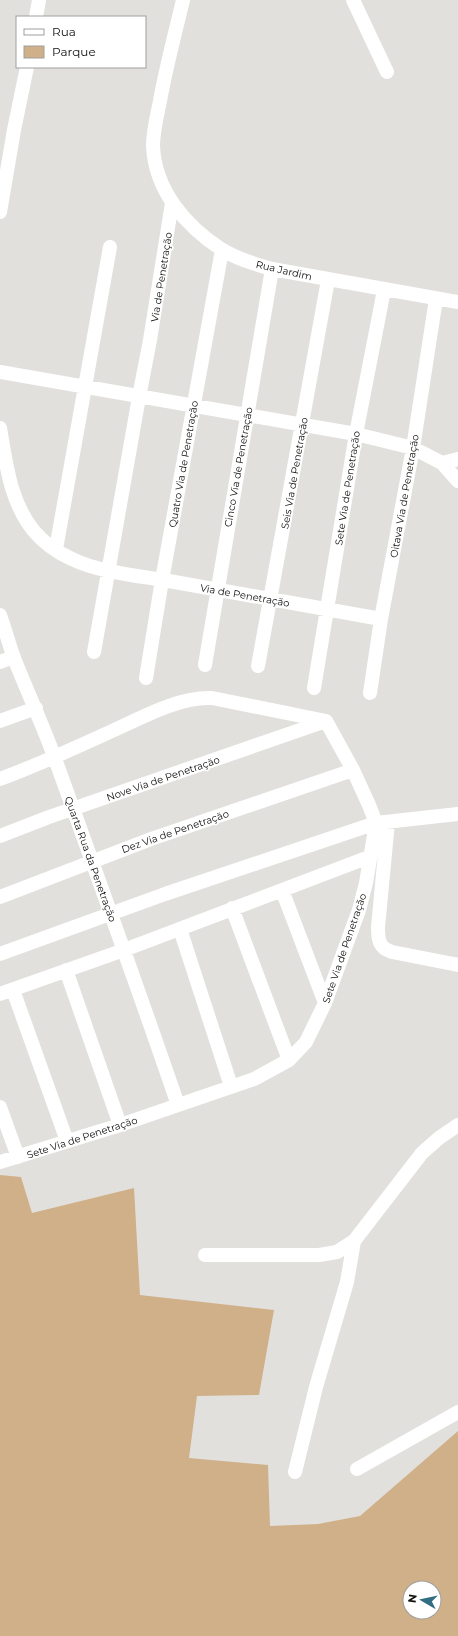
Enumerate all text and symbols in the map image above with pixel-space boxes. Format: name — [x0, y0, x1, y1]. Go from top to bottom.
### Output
legend — [16, 16, 146, 68]
text: Rua — [52, 24, 76, 39]
text: Parque — [52, 44, 96, 59]
street label: Via de Penetração — [148, 231, 175, 323]
street label: Rua Jardim — [254, 258, 313, 283]
street label: Quatro Via de Penetração — [166, 400, 201, 529]
street label: Cinco Via de Penetração — [222, 406, 255, 528]
street label: Seis Via de Penetração — [278, 416, 311, 530]
street label: Sete Via de Penetração — [332, 430, 363, 546]
street label: Oitava Via de Penetração — [387, 433, 422, 559]
street label: Via de Penetração — [199, 581, 291, 610]
street label: Nove Via de Penetração — [105, 753, 221, 804]
street label: Quarta Rua da Penetração — [62, 795, 119, 924]
street label: Dez Via de Penetração — [120, 807, 231, 856]
street label: Sete Via de Penetração — [320, 891, 369, 1005]
street label: Sete Via de Penetração — [25, 1113, 139, 1161]
north arrow — [402, 1580, 442, 1620]
text: N — [405, 1593, 420, 1604]

